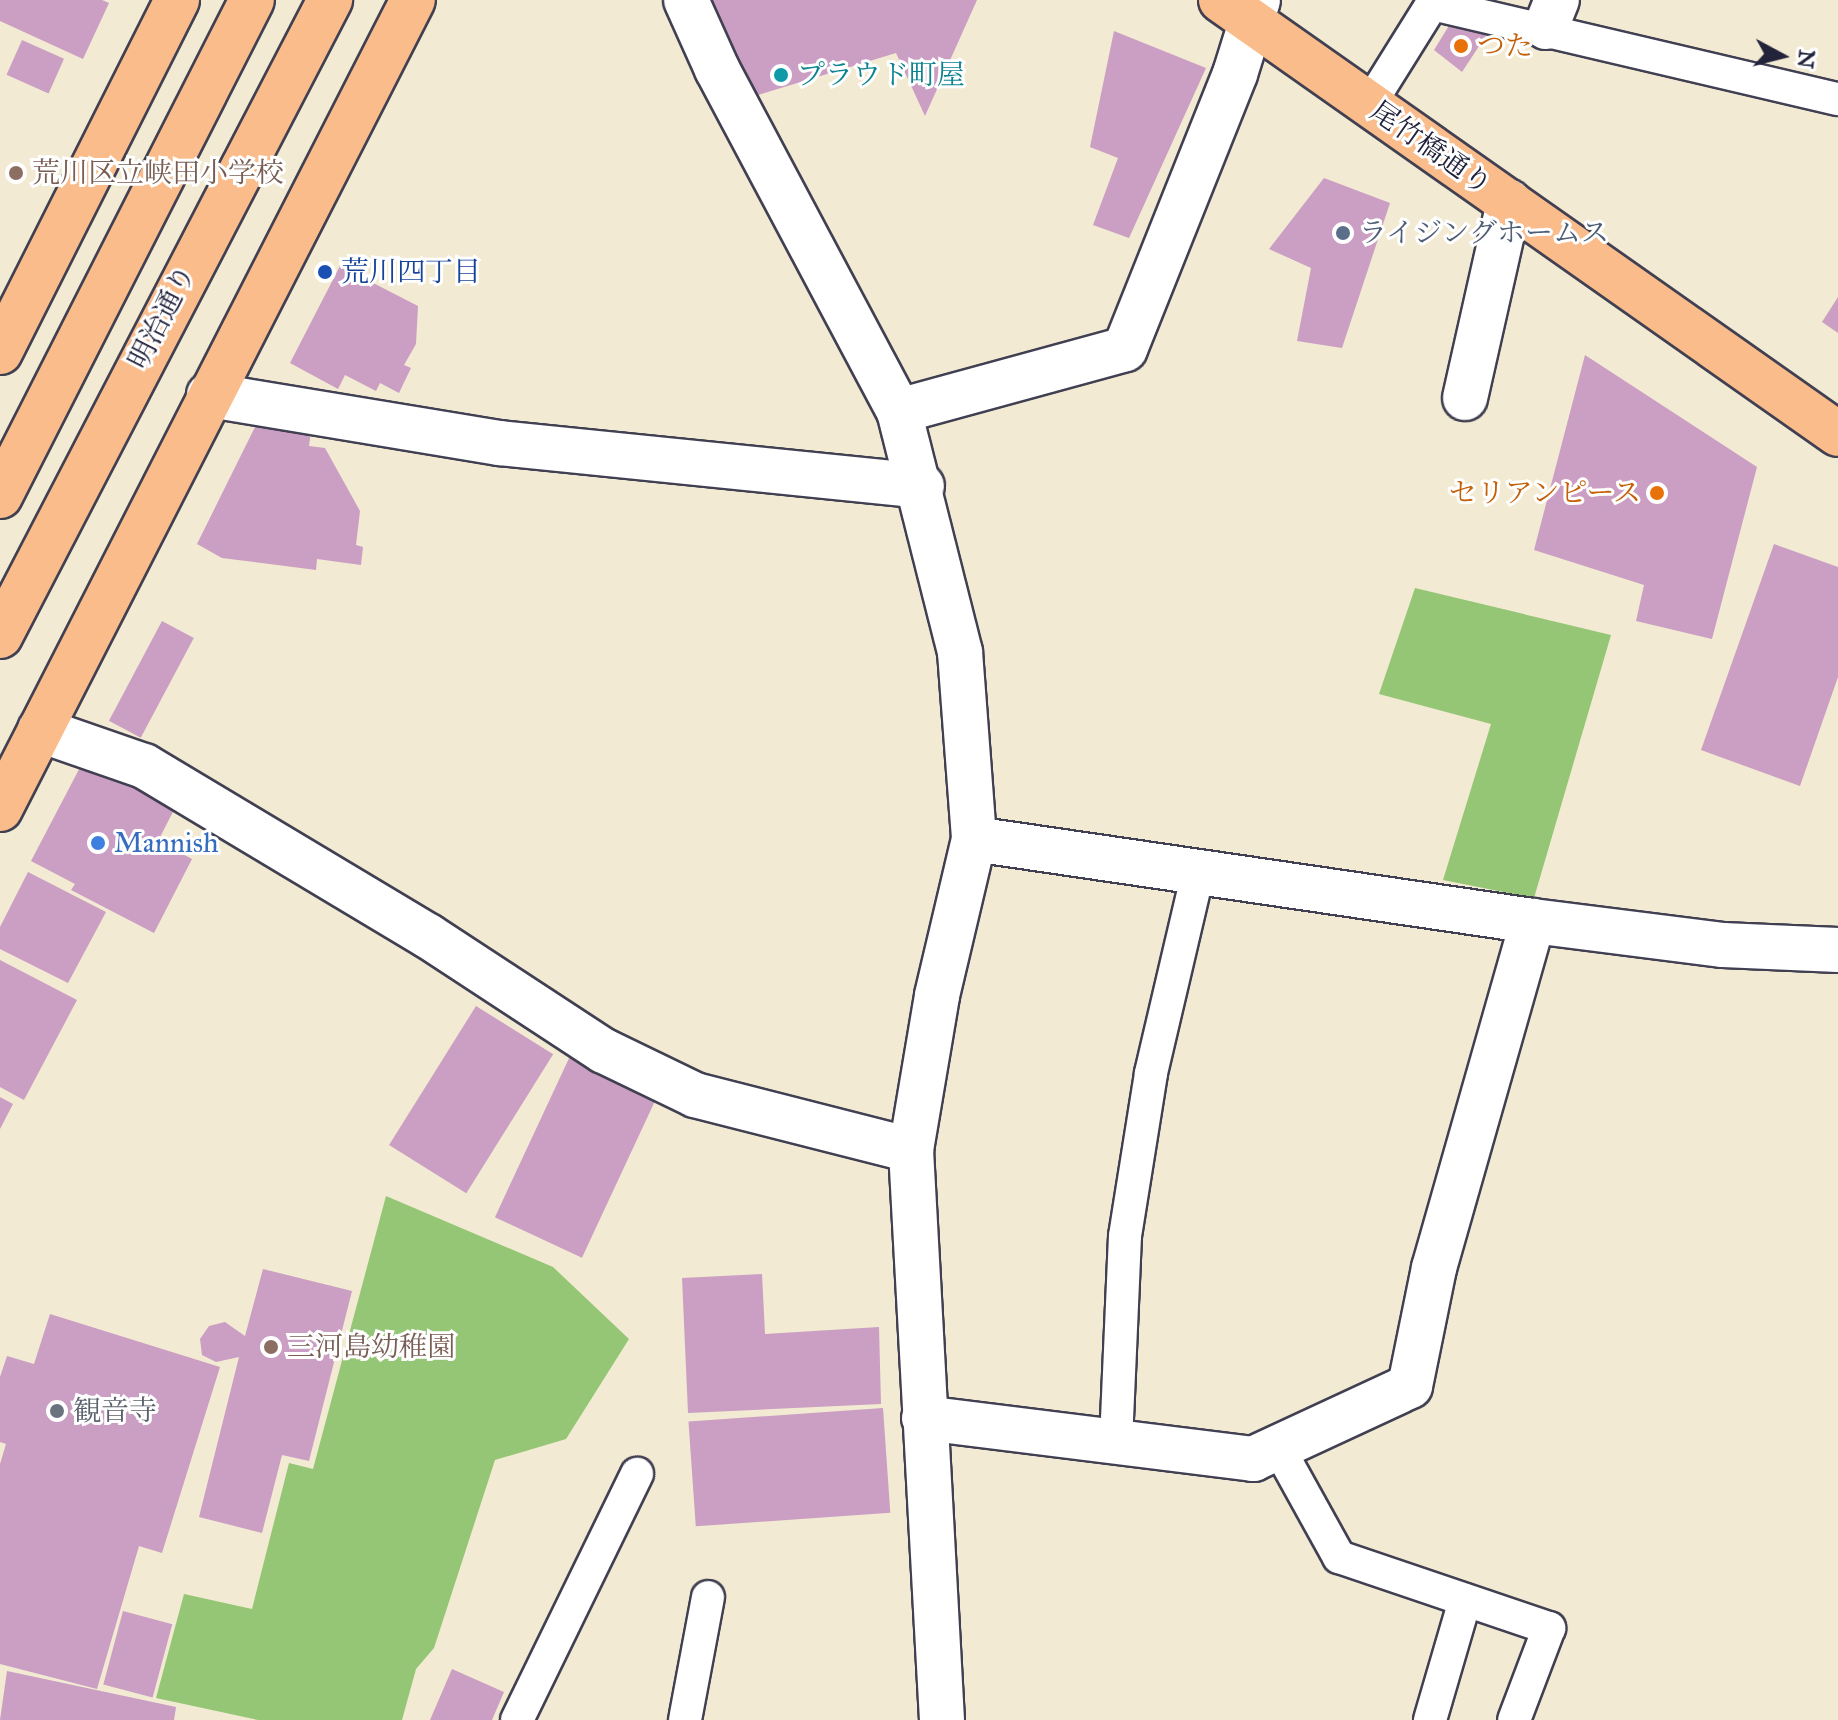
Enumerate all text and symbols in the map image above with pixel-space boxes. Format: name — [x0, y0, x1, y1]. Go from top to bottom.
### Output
north arrow — [1742, 16, 1822, 96]
place label: つた — [1477, 29, 1533, 63]
marker: つた — [1452, 37, 1470, 55]
text: N — [1792, 48, 1821, 70]
place label: プラウド町屋 — [797, 58, 965, 92]
marker: プラウド町屋 — [772, 66, 790, 84]
street label: 尾竹橋通り — [1364, 94, 1498, 202]
place label: 荒川区立峡田小学校 — [32, 156, 284, 190]
marker: 荒川区立峡田小学校 — [7, 164, 25, 182]
place label: ライジングホームス — [1359, 216, 1611, 250]
marker: ライジングホームス — [1334, 224, 1352, 242]
place label: 荒川四丁目 — [341, 255, 481, 289]
street label: 明治通り — [122, 259, 202, 375]
marker: 荒川四丁目 — [316, 263, 334, 281]
place label: セリアンピース — [1446, 476, 1641, 510]
marker: セリアンピース — [1648, 484, 1666, 502]
place label: Mannish — [114, 826, 218, 860]
marker: Mannish — [89, 834, 107, 852]
place label: 三河島幼稚園 — [287, 1330, 455, 1364]
marker: 三河島幼稚園 — [262, 1338, 280, 1356]
place label: 観音寺 — [73, 1394, 157, 1428]
marker: 観音寺 — [48, 1402, 66, 1420]

